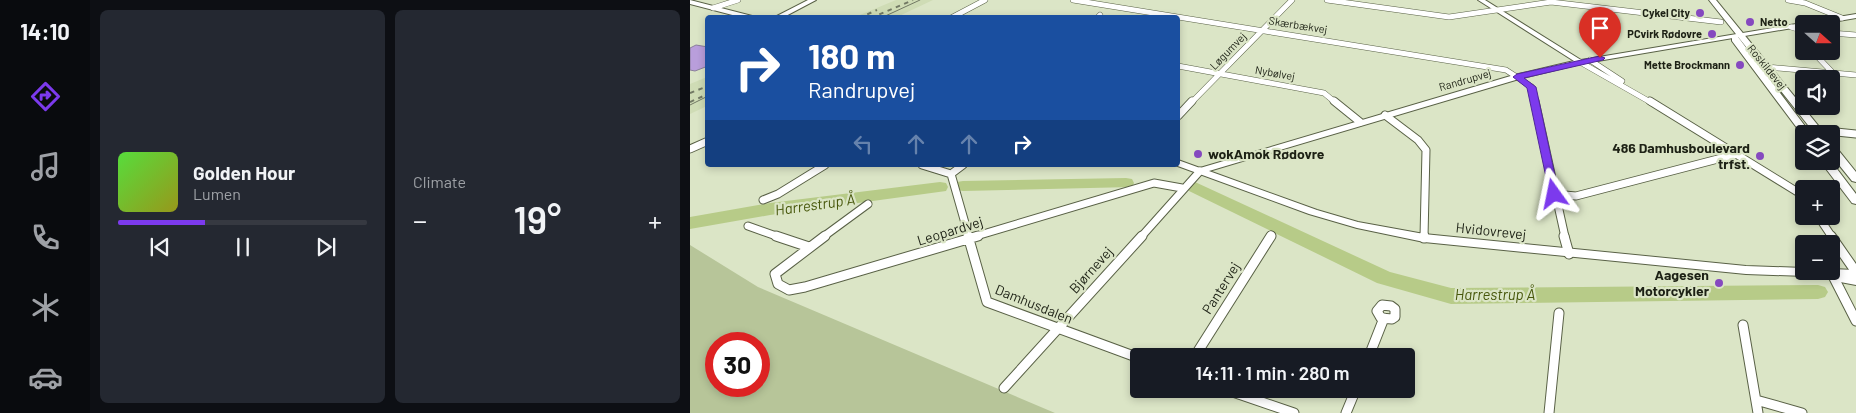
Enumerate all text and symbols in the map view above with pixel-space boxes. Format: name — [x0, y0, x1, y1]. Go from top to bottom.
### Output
place label: Cykel City — [1642, 6, 1690, 19]
pin — [1579, 7, 1621, 58]
marker: Cykel City — [1694, 7, 1706, 19]
street label: Skærbækvej — [1268, 13, 1328, 36]
icon: arrive — [1586, 14, 1614, 42]
place label: Netto — [1760, 15, 1788, 28]
north arrow — [1795, 15, 1840, 60]
map controls — [1795, 15, 1840, 280]
marker: Netto — [1744, 16, 1756, 28]
text: 14:10 — [20, 18, 70, 44]
place label: PCvirk Rødovre — [1627, 27, 1702, 40]
marker: PCvirk Rødovre — [1706, 28, 1718, 40]
street label: Løgumvej — [1207, 29, 1248, 72]
text: 180 m — [808, 34, 896, 76]
icon: right — [725, 35, 790, 100]
street label: Roskildevej — [1745, 42, 1789, 92]
place label: Mette Brockmann — [1644, 58, 1730, 71]
marker: Mette Brockmann — [1734, 59, 1746, 71]
street label: Nybølvej — [1254, 63, 1296, 82]
street label: Randrupvej — [1437, 66, 1492, 93]
button: sound — [1795, 70, 1840, 115]
text: Randrupvej — [808, 76, 915, 102]
icon: directions — [28, 79, 63, 114]
button: layers — [1795, 125, 1840, 170]
icon: left — [849, 130, 877, 158]
icon: ahead — [902, 130, 930, 158]
icon: ahead — [955, 130, 983, 158]
icon: right — [1008, 130, 1036, 158]
place label: 486 Damhusboulevard trfst. — [1612, 139, 1750, 172]
place label: wokAmok Rødovre — [1208, 145, 1325, 162]
marker: wokAmok Rødovre — [1192, 148, 1204, 160]
icon: music — [28, 149, 63, 184]
marker: 486 Damhusboulevard trfst. — [1754, 150, 1766, 162]
text: Golden Hour — [193, 161, 295, 184]
position arrow — [1527, 167, 1579, 219]
text: Climate — [413, 172, 466, 191]
button: + — [1795, 180, 1840, 225]
text: Lumen — [193, 184, 241, 203]
water label: Harrestrup Å — [773, 188, 856, 219]
text: 19° — [514, 196, 561, 242]
text: − — [413, 203, 427, 237]
text: + — [648, 203, 662, 237]
street label: Leopardvej — [915, 212, 985, 249]
street label: Hvidovrevej — [1455, 218, 1527, 243]
icon: phone — [28, 220, 63, 255]
icon: previous — [146, 233, 174, 261]
icon: pause — [229, 233, 257, 261]
icon: next — [312, 233, 340, 261]
button: − — [1795, 235, 1840, 280]
street label: Bjørnevej — [1065, 243, 1116, 296]
street label: Pantervej — [1198, 259, 1243, 317]
place label: Aagesen Motorcykler — [1635, 266, 1710, 299]
marker: Aagesen Motorcykler — [1713, 277, 1725, 289]
street label: Damhusdalen — [993, 280, 1075, 327]
water label: Harrestrup Å — [1455, 284, 1536, 303]
icon: climate — [28, 290, 63, 325]
speed limit sign: 30 — [705, 332, 770, 397]
icon: car — [28, 360, 63, 395]
text: 14:11 · 1 min · 280 m — [1195, 361, 1350, 384]

